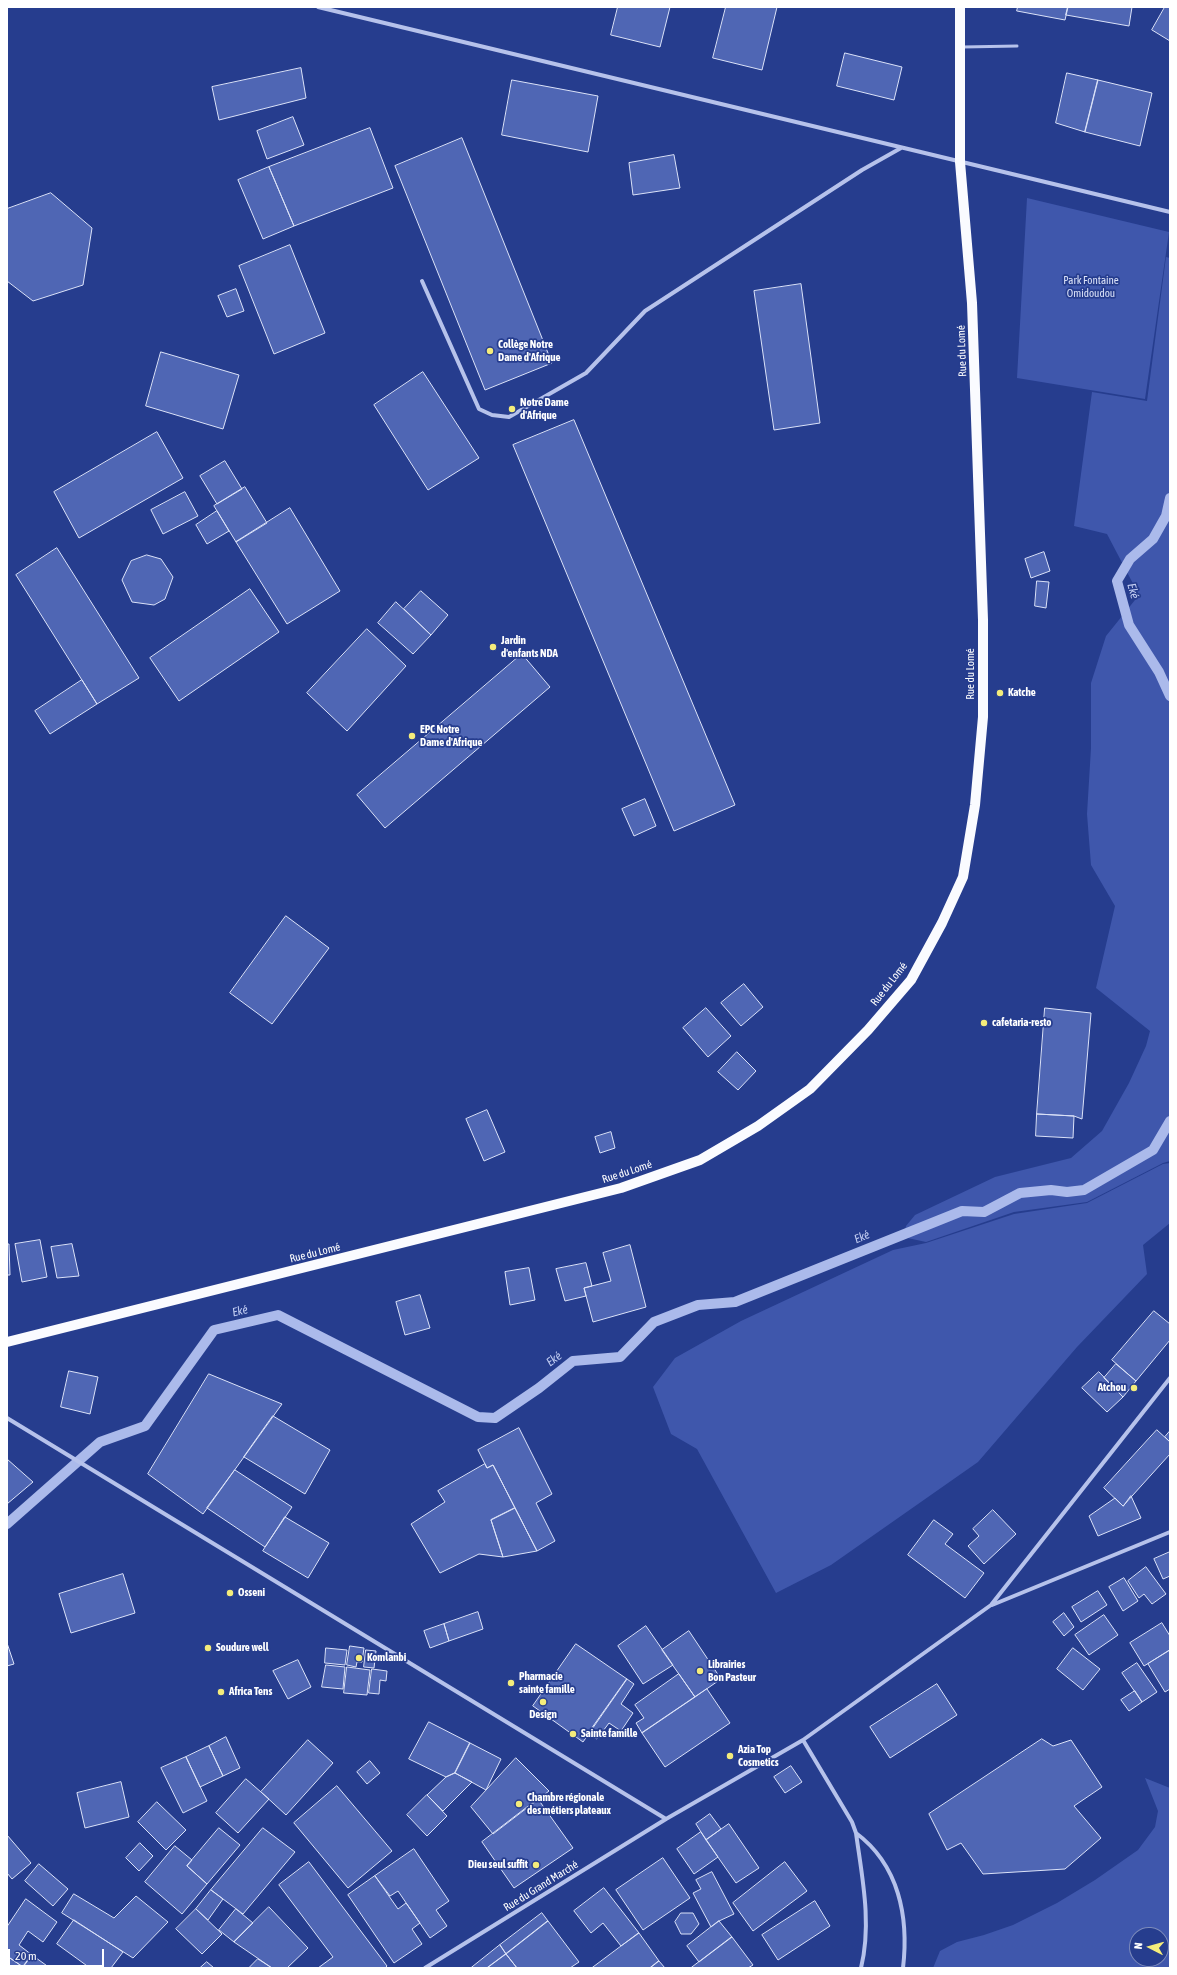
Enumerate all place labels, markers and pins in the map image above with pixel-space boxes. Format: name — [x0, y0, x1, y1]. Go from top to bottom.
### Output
place label: Collège Notre Dame d'Afrique — [498, 338, 560, 364]
marker: Collège Notre Dame d'Afrique — [485, 346, 495, 356]
place label: Notre Dame d'Afrique — [520, 396, 569, 422]
marker: Notre Dame d'Afrique — [507, 404, 517, 414]
place label: Jardin d'enfants NDA — [501, 634, 558, 660]
marker: Jardin d'enfants NDA — [488, 642, 498, 652]
place label: Katche — [1008, 686, 1036, 700]
marker: Katche — [995, 688, 1005, 698]
place label: EPC Notre Dame d'Afrique — [420, 723, 482, 749]
marker: EPC Notre Dame d'Afrique — [407, 731, 417, 741]
place label: cafetaria-resto — [992, 1016, 1051, 1030]
marker: cafetaria-resto — [979, 1018, 989, 1028]
place label: Atchou — [1098, 1381, 1126, 1395]
marker: Atchou — [1129, 1383, 1139, 1393]
place label: Osseni — [238, 1586, 265, 1600]
marker: Osseni — [225, 1588, 235, 1598]
place label: Soudure well — [216, 1641, 269, 1655]
marker: Soudure well — [203, 1643, 213, 1653]
place label: Komlanbi — [367, 1651, 406, 1665]
marker: Komlanbi — [354, 1653, 364, 1663]
place label: Librairies Bon Pasteur — [708, 1658, 756, 1684]
marker: Librairies Bon Pasteur — [695, 1666, 705, 1676]
place label: Pharmacie sainte famille — [519, 1670, 575, 1696]
marker: Pharmacie sainte famille — [506, 1678, 516, 1688]
place label: Africa Tens — [229, 1685, 272, 1699]
marker: Africa Tens — [216, 1687, 226, 1697]
marker: Design — [538, 1697, 548, 1707]
place label: Design — [529, 1708, 557, 1722]
place label: Sainte famille — [581, 1727, 637, 1741]
marker: Sainte famille — [568, 1729, 578, 1739]
place label: Azia Top Cosmetics — [738, 1743, 779, 1769]
marker: Azia Top Cosmetics — [725, 1751, 735, 1761]
place label: Chambre régionale des métiers plateaux — [527, 1791, 611, 1817]
marker: Chambre régionale des métiers plateaux — [514, 1799, 524, 1809]
place label: Dieu seul suffit — [468, 1858, 528, 1872]
marker: Dieu seul suffit — [531, 1860, 541, 1870]

